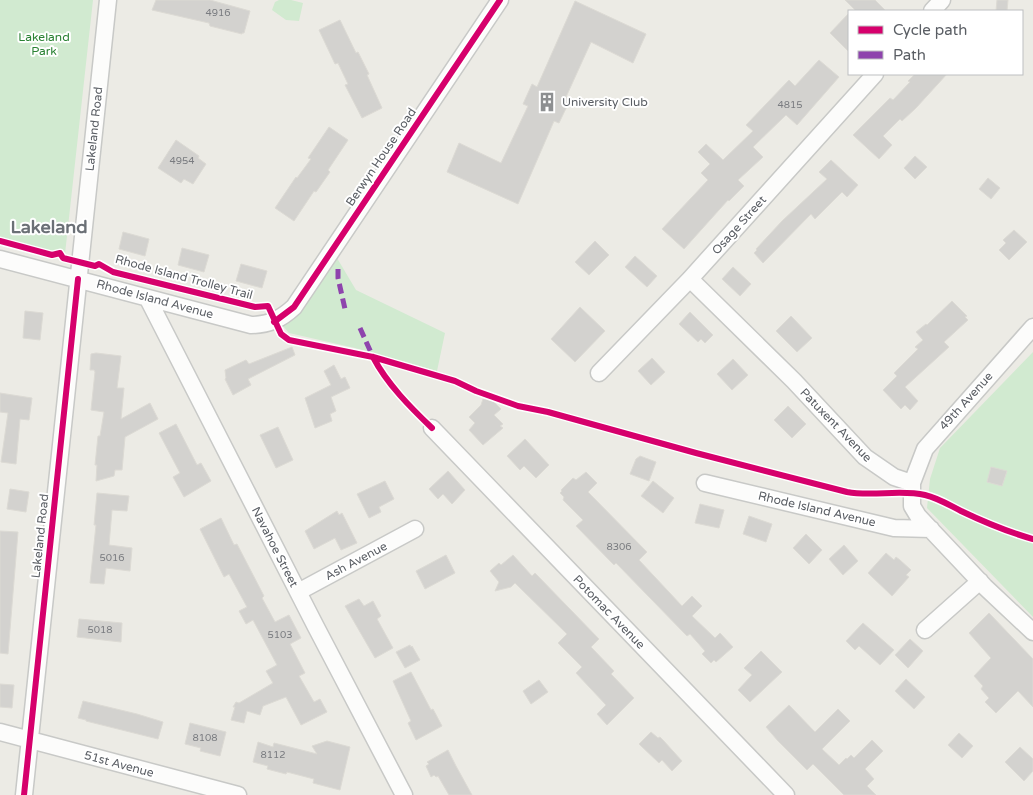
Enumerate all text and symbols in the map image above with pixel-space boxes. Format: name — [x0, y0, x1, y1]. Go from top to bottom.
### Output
house number: 4916 — [205, 7, 231, 19]
legend — [848, 10, 1023, 75]
text: Cycle path — [893, 21, 967, 39]
park label: Lakeland Park — [18, 30, 70, 58]
text: Path — [893, 46, 926, 64]
street label: Lakeland Road — [83, 86, 105, 172]
building icon: University Club — [536, 91, 558, 113]
place label: University Club — [562, 95, 648, 109]
house number: 4815 — [777, 99, 803, 111]
street label: Berwyn House Road — [343, 105, 419, 209]
house number: 4954 — [169, 155, 195, 167]
street label: Osage Street — [709, 193, 769, 257]
district label: Lakeland — [10, 216, 88, 238]
street label: Rhode Island Trolley Trail — [114, 252, 254, 302]
street label: Rhode Island Avenue — [95, 277, 215, 321]
street label: 49th Avenue — [936, 369, 996, 433]
street label: Patuxent Avenue — [797, 385, 875, 465]
street label: Rhode Island Avenue — [757, 489, 877, 529]
street label: Lakeland Road — [29, 493, 51, 579]
street label: Navahoe Street — [249, 505, 301, 590]
street label: Ash Avenue — [323, 539, 390, 583]
house number: 8306 — [606, 541, 632, 553]
house number: 5016 — [99, 552, 125, 564]
street label: Potomac Avenue — [570, 572, 648, 652]
house number: 5018 — [87, 624, 113, 636]
house number: 5103 — [267, 629, 293, 641]
house number: 8108 — [192, 732, 218, 744]
street label: 51st Avenue — [83, 748, 156, 780]
house number: 8112 — [260, 749, 286, 761]

